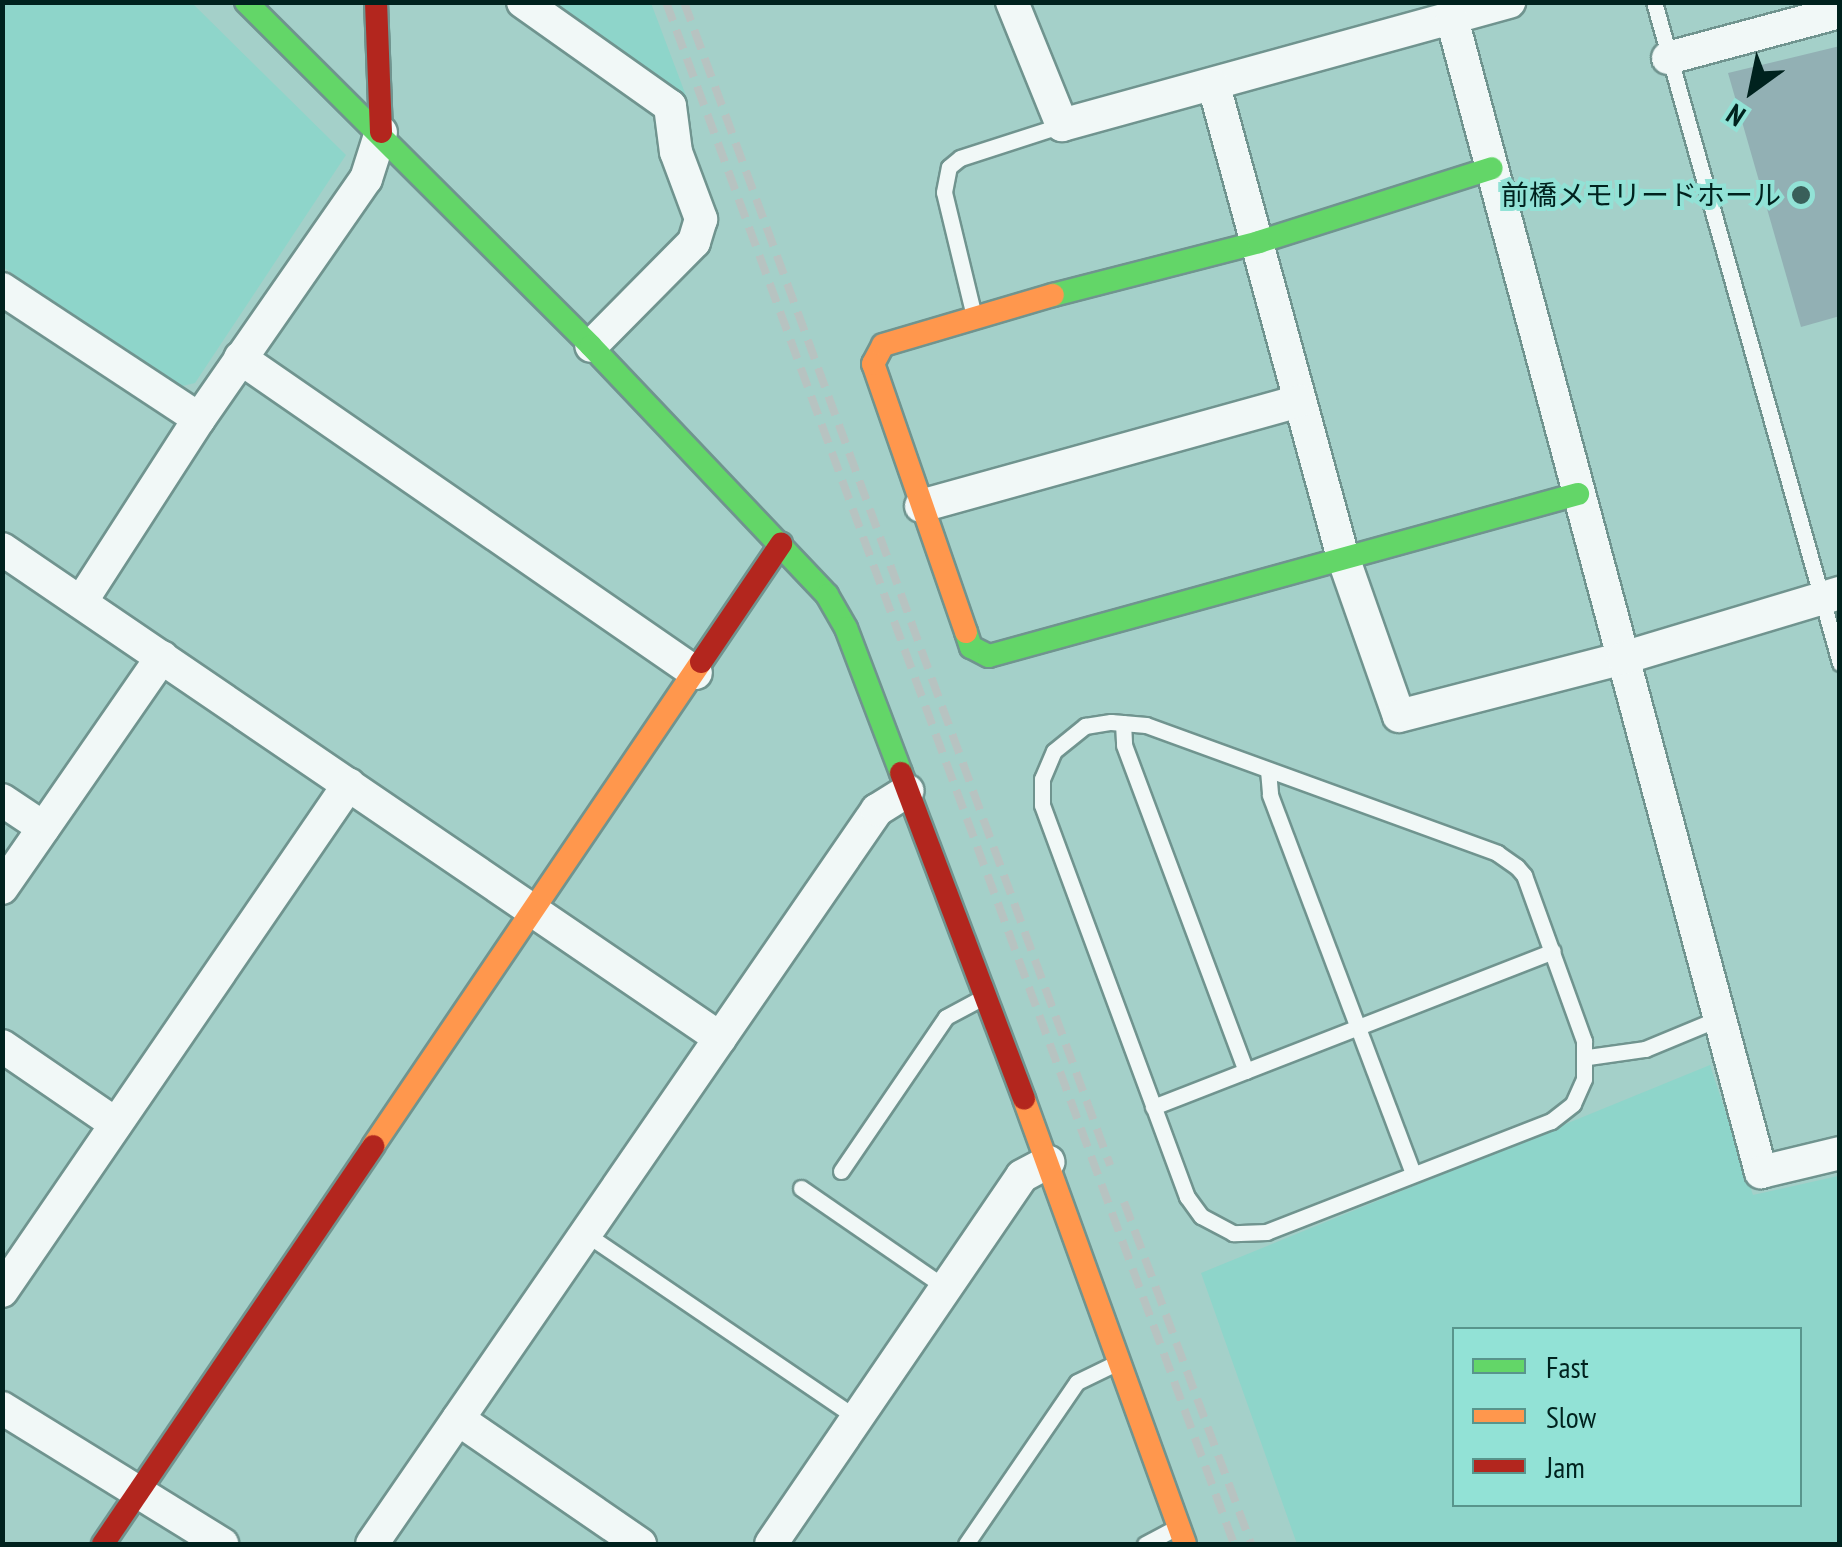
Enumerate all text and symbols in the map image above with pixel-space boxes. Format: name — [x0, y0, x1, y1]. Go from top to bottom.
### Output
north arrow — [1702, 40, 1802, 140]
text: N — [1719, 96, 1752, 135]
place label: 前橋メモリードホール — [1501, 178, 1781, 212]
marker: 前橋メモリードホール — [1790, 184, 1812, 206]
legend — [1452, 1327, 1802, 1507]
text: Fast — [1546, 1347, 1589, 1386]
text: Slow — [1546, 1397, 1596, 1436]
text: Jam — [1546, 1447, 1585, 1486]

